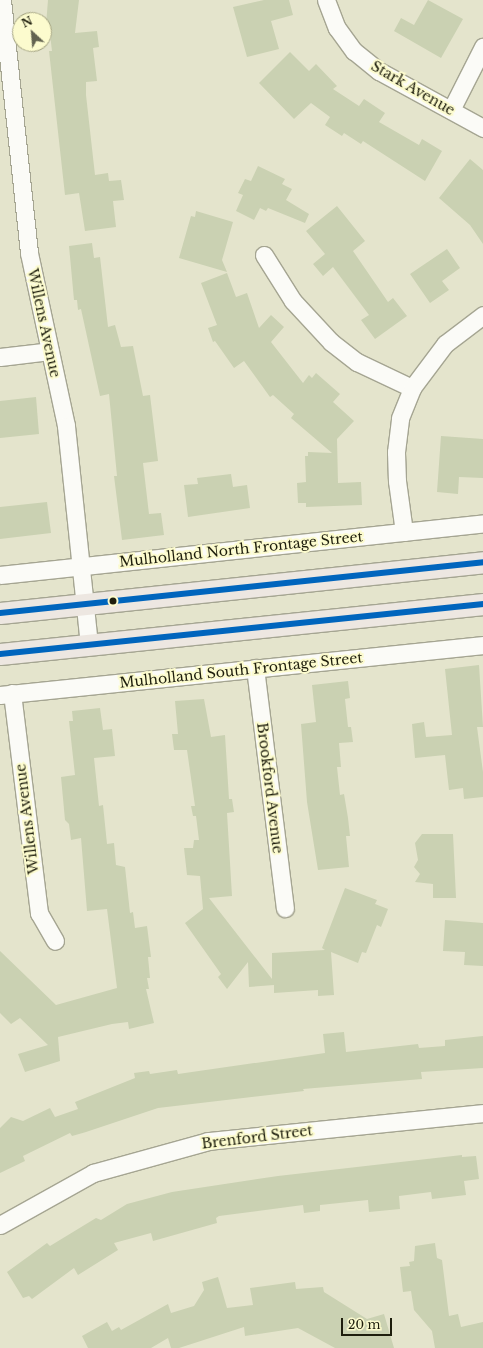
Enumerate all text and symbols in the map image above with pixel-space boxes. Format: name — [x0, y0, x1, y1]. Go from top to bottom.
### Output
north arrow — [12, 12, 52, 52]
text: N — [19, 14, 35, 31]
street label: Stark Avenue — [368, 57, 458, 119]
street label: Willens Avenue — [24, 267, 64, 379]
street label: Mulholland North Frontage Street — [118, 528, 364, 570]
unlabelled marker — [108, 596, 118, 606]
street label: Mulholland South Frontage Street — [119, 649, 363, 691]
street label: Brookford Avenue — [254, 721, 286, 855]
street label: Willens Avenue — [12, 763, 42, 875]
street label: Brenford Street — [200, 1122, 314, 1152]
scale bar — [343, 1310, 394, 1336]
text: 20 m — [348, 1317, 380, 1332]

